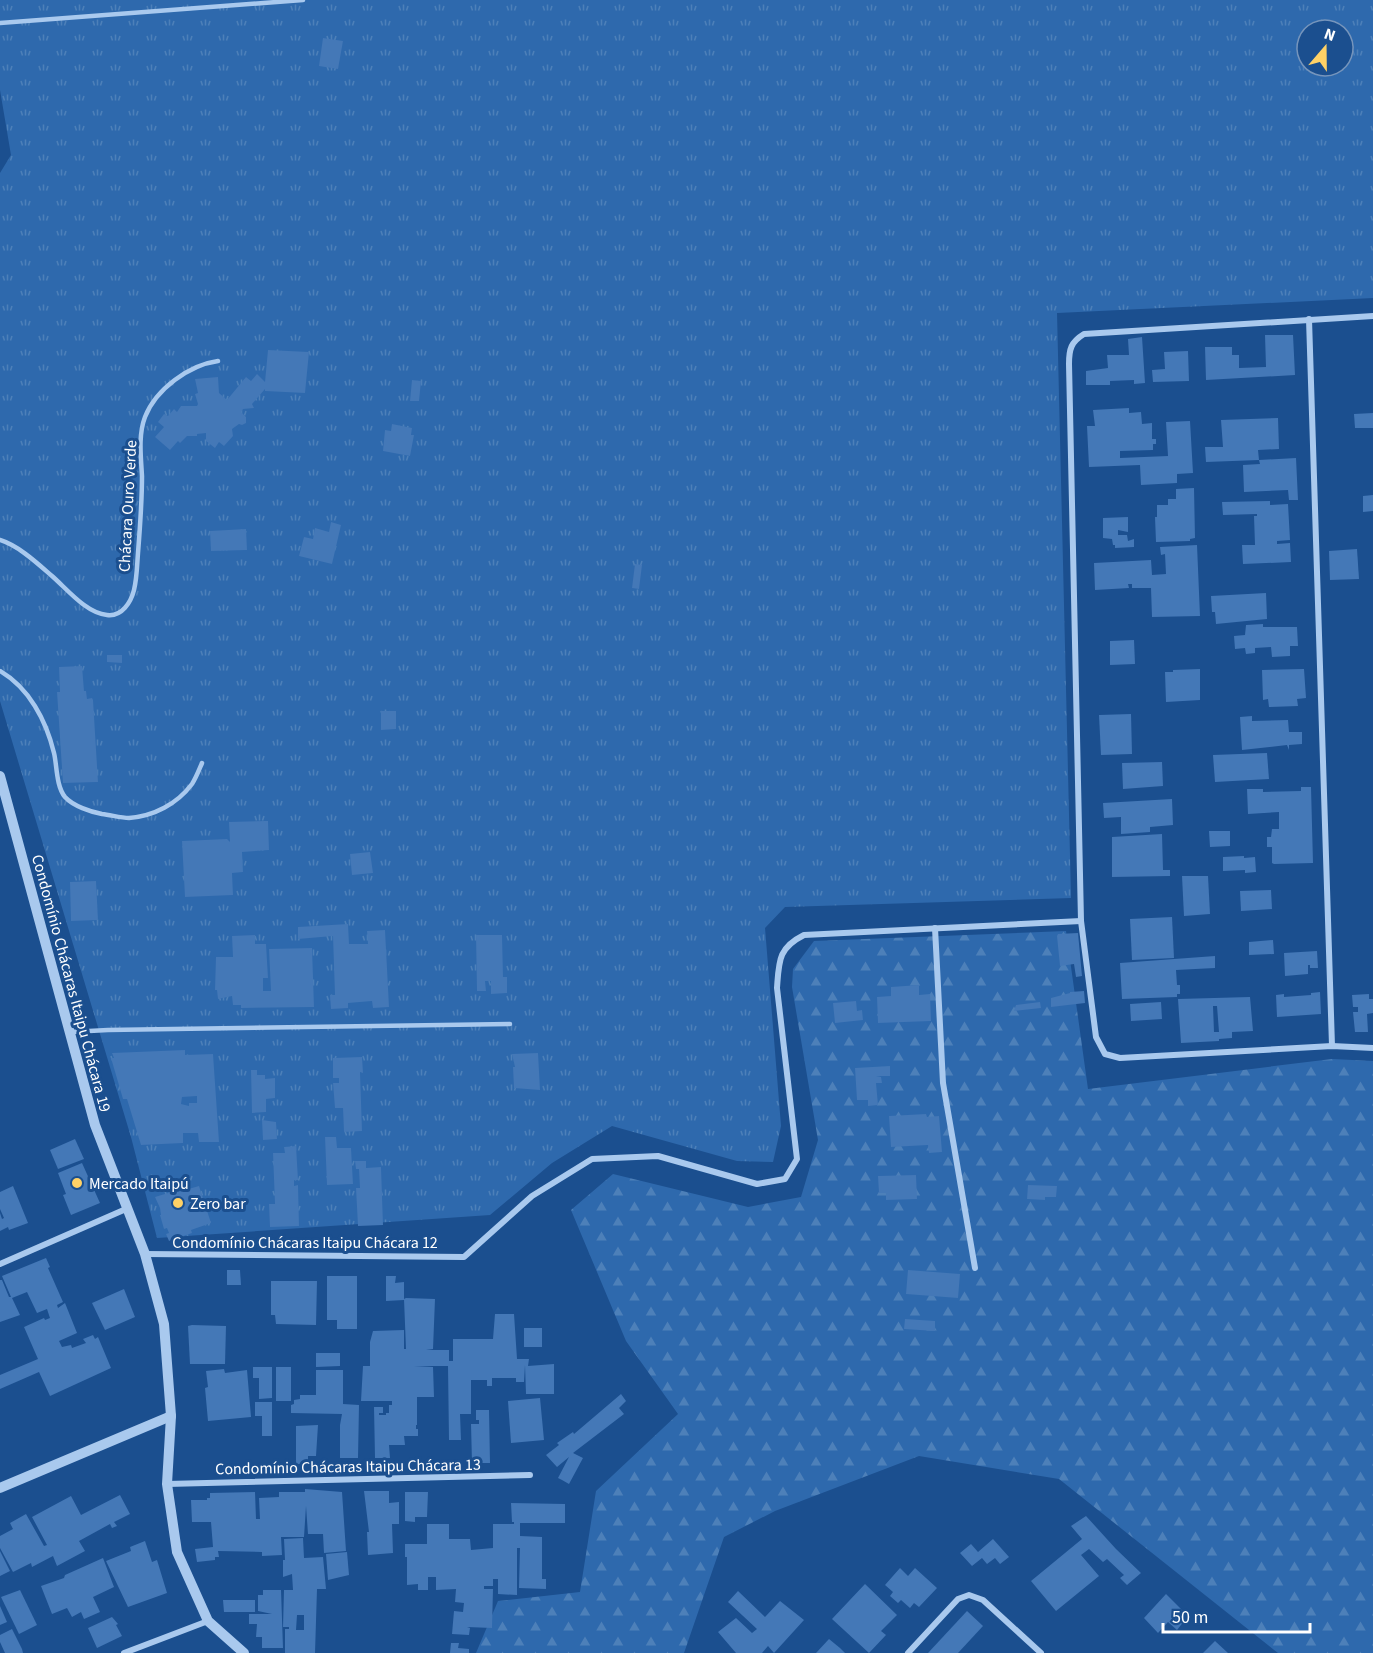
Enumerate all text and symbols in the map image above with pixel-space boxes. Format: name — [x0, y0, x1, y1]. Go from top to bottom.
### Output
north arrow — [1295, 18, 1355, 78]
text: N — [1321, 23, 1339, 47]
street label: Chácara Ouro Verde — [114, 439, 142, 573]
street label: Condomínio Chácaras Itaipu Chácara 19 — [26, 852, 116, 1114]
place label: Mercado Itaipú — [89, 1173, 189, 1195]
marker: Mercado Itaipú — [70, 1176, 84, 1190]
place label: Zero bar — [190, 1193, 246, 1215]
marker: Zero bar — [171, 1196, 185, 1210]
street label: Condomínio Chácaras Itaipu Chácara 12 — [172, 1232, 438, 1254]
street label: Condomínio Chácaras Itaipu Chácara 13 — [215, 1454, 481, 1480]
scale bar — [1163, 1596, 1310, 1634]
text: 50 m — [1172, 1605, 1208, 1630]

